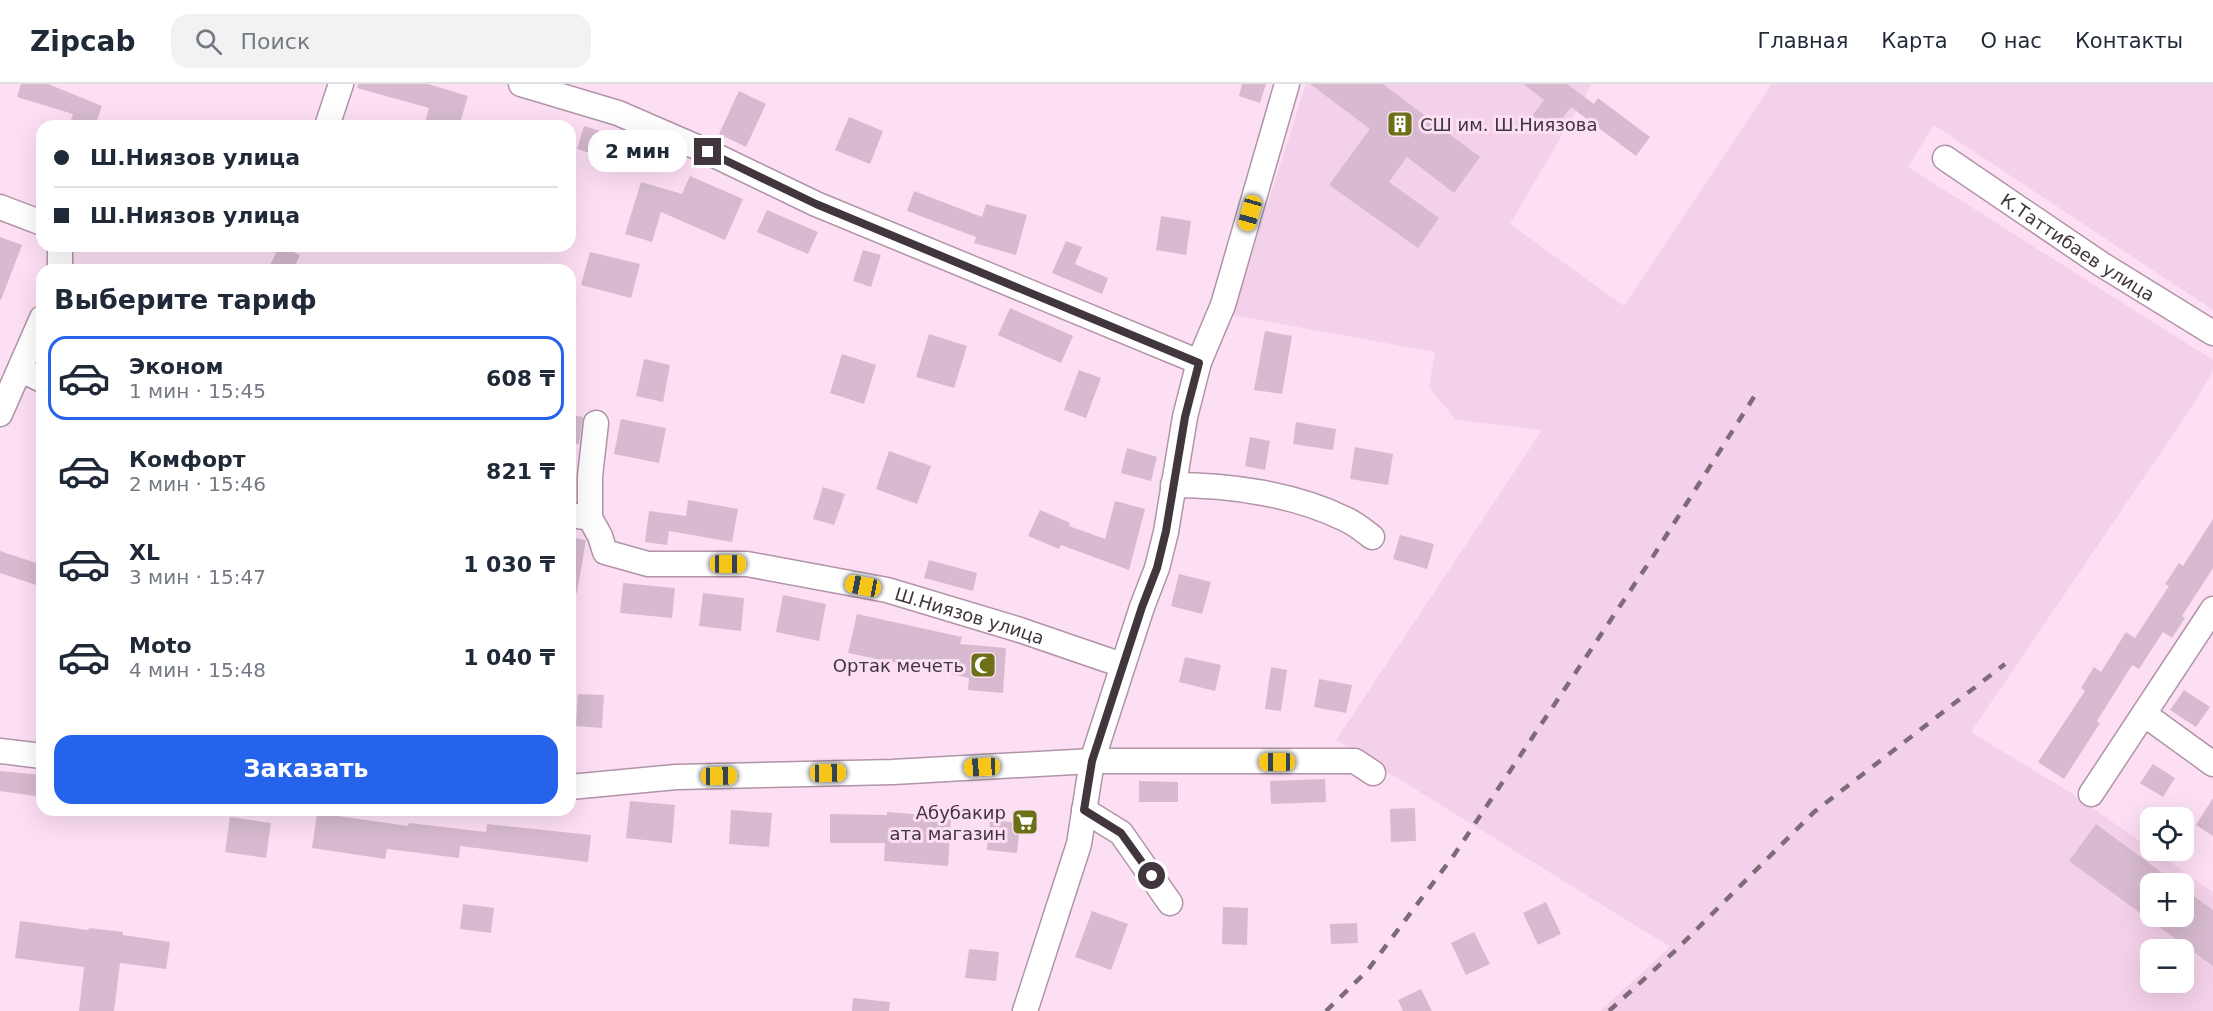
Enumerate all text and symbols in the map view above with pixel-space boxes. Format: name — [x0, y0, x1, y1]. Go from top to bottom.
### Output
search box — [171, 14, 591, 68]
text: Zipcab — [30, 25, 135, 58]
icon: search — [192, 25, 225, 58]
text: Поиск — [240, 29, 310, 54]
text: Главная — [1758, 29, 1848, 53]
text: Карта — [1881, 29, 1948, 53]
text: О нас — [1981, 29, 2042, 53]
text: Контакты — [2075, 29, 2183, 53]
building icon: СШ им. Ш.Ниязова — [1385, 109, 1415, 139]
place label: СШ им. Ш.Ниязова — [1420, 114, 1598, 135]
callout: 2 мин — [588, 131, 687, 173]
route end — [694, 138, 721, 165]
text: 2 мин — [605, 139, 670, 163]
text: Ш.Ниязов улица — [90, 145, 300, 170]
street label: К.Таттибаев улица — [1997, 189, 2159, 305]
car — [1236, 193, 1264, 233]
text: Ш.Ниязов улица — [90, 203, 300, 228]
text: Выберите тариф — [54, 284, 317, 315]
icon: car — [57, 351, 111, 405]
text: Эконом — [129, 354, 224, 379]
text: 608 ₸ — [486, 366, 555, 391]
text: 1 мин · 15:45 — [129, 379, 266, 403]
icon: car — [57, 444, 111, 498]
text: Комфорт — [129, 447, 246, 472]
text: 821 ₸ — [486, 459, 555, 484]
text: 2 мин · 15:46 — [129, 472, 266, 496]
icon: car — [57, 537, 111, 591]
text: XL — [129, 540, 160, 565]
text: 1 030 ₸ — [463, 552, 555, 577]
car — [710, 555, 746, 573]
text: 3 мин · 15:47 — [129, 565, 266, 589]
car — [844, 574, 882, 598]
street label: Ш.Ниязов улица — [892, 582, 1047, 648]
icon: car — [57, 630, 111, 684]
text: Moto — [129, 633, 192, 658]
text: 1 040 ₸ — [463, 645, 555, 670]
mosque icon: Ортак мечеть — [968, 650, 998, 680]
place label: Ортак мечеть — [833, 655, 964, 676]
text: 4 мин · 15:48 — [129, 658, 266, 682]
button: Заказать — [54, 735, 558, 804]
car — [1259, 753, 1295, 771]
car — [964, 757, 1000, 777]
car — [810, 764, 846, 782]
car — [701, 767, 737, 785]
place label: Абубакир ата магазин — [890, 802, 1006, 844]
supermarket icon: Абубакир ата магазин — [1010, 807, 1040, 837]
map controls — [2140, 807, 2194, 993]
button: locate — [2140, 807, 2194, 861]
route start — [1138, 862, 1165, 889]
button: + — [2140, 873, 2194, 927]
button: − — [2140, 939, 2194, 993]

